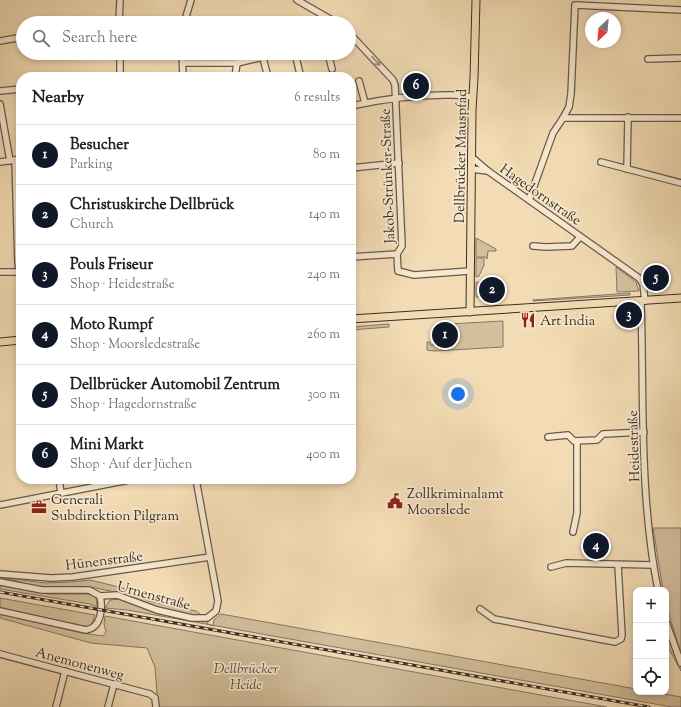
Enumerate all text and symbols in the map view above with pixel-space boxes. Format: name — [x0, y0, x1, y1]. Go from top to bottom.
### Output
north arrow — [585, 12, 621, 48]
search box — [16, 16, 356, 60]
icon: search — [30, 27, 52, 49]
text: Search here — [62, 28, 137, 49]
one-way arrow — [371, 56, 380, 67]
pin: 6 — [403, 71, 429, 101]
text: Nearby — [32, 86, 84, 110]
text: 6 results — [294, 89, 340, 107]
street label: Dellbrücker Mauspfad — [451, 89, 473, 223]
street label: Jakob-Strünker-Straße — [377, 108, 401, 245]
text: Besucher — [70, 135, 129, 156]
text: 1 — [43, 146, 47, 164]
text: 80 m — [313, 146, 340, 164]
text: Parking — [70, 156, 112, 174]
street label: Hagedornstraße — [495, 160, 585, 231]
text: Christuskirche Dellbrück — [70, 195, 234, 216]
text: 2 — [42, 206, 48, 224]
text: 140 m — [309, 206, 340, 224]
text: Church — [70, 216, 114, 234]
text: Pouls Friseur — [70, 255, 153, 276]
pin: 5 — [643, 263, 669, 293]
text: 3 — [42, 266, 48, 284]
text: 240 m — [307, 266, 340, 284]
pin: 2 — [479, 275, 505, 305]
text: Shop · Heidestraße — [70, 276, 175, 294]
pin: 3 — [616, 300, 642, 330]
restaurant icon: Art India — [519, 311, 537, 329]
place label: Art India — [540, 312, 596, 332]
text: Moto Rumpf — [70, 315, 153, 336]
pin: 1 — [432, 320, 458, 350]
text: 4 — [42, 326, 48, 344]
text: 260 m — [307, 326, 340, 344]
text: Shop · Moorsledestraße — [70, 336, 200, 354]
text: Dellbrücker Automobil Zentrum — [70, 375, 280, 396]
your location — [448, 384, 468, 404]
text: 5 — [43, 386, 47, 404]
text: 300 m — [308, 386, 340, 404]
text: Shop · Hagedornstraße — [70, 396, 197, 414]
street label: Heidestraße — [624, 410, 646, 482]
text: Mini Markt — [70, 435, 144, 456]
text: 6 — [42, 446, 48, 464]
text: 400 m — [306, 446, 340, 464]
text: Shop · Auf der Jüchen — [70, 456, 192, 474]
place label: Zollkriminalamt Moorslede — [407, 485, 504, 521]
place label: Generali Subdirektion Pilgram — [51, 491, 180, 527]
public building icon: Zollkriminalamt Moorslede — [386, 492, 404, 510]
office icon: Generali Subdirektion Pilgram — [30, 498, 48, 516]
pin: 4 — [583, 531, 609, 561]
street label: Hünenstraße — [64, 547, 144, 577]
street label: Urnenstraße — [114, 578, 193, 616]
map controls — [633, 587, 669, 695]
button: + — [633, 587, 669, 623]
button: − — [633, 623, 669, 659]
street label: Anemonenweg — [33, 643, 126, 686]
button: locate — [633, 659, 669, 695]
park label: Dellbrücker Heide — [214, 660, 278, 696]

